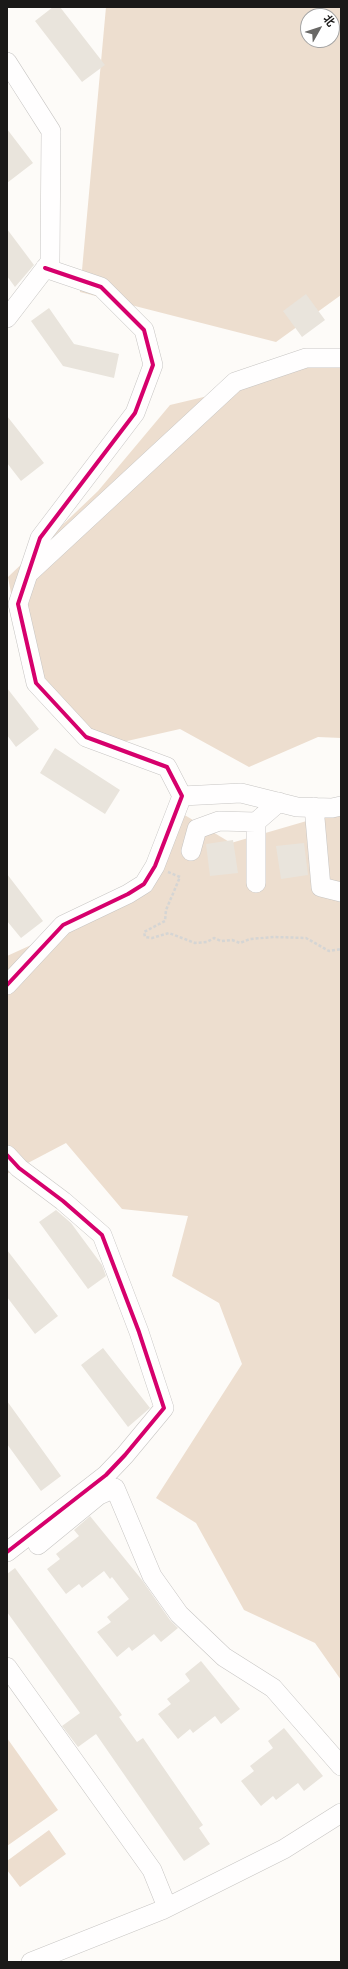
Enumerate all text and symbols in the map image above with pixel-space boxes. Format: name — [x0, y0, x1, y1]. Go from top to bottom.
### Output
north arrow — [300, 8, 340, 48]
text: 北 — [320, 12, 337, 29]

